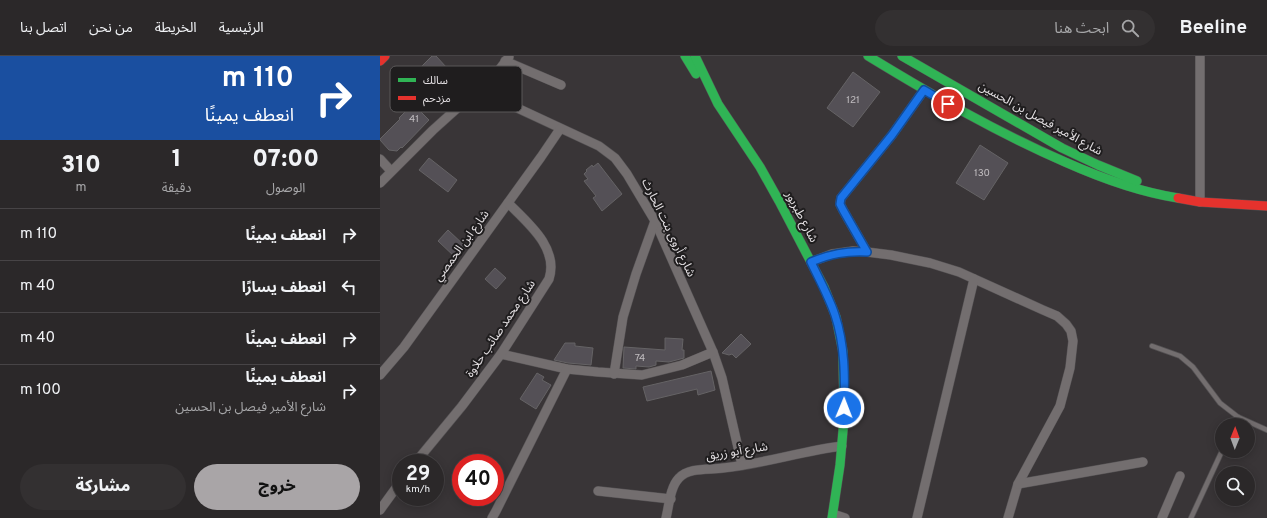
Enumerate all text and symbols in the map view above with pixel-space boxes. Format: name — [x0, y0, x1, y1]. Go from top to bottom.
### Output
search box — [875, 10, 1155, 46]
text: Beeline — [1179, 16, 1247, 40]
icon: search — [1119, 17, 1141, 39]
text: اتصل بنا — [20, 20, 67, 37]
text: من نحن — [89, 20, 133, 37]
text: الخريطة — [155, 20, 197, 37]
text: الرئيسية — [219, 20, 264, 37]
text: ابحث هنا — [1054, 20, 1109, 39]
text: 110 m — [222, 61, 294, 97]
legend — [390, 66, 522, 112]
icon: right — [308, 72, 360, 124]
text: سالك — [423, 74, 448, 88]
street label: شارع الأمير فيصل بن الحسين — [975, 78, 1105, 160]
pin — [931, 87, 965, 121]
text: مزدحم — [423, 92, 451, 107]
icon: arrive — [937, 93, 959, 115]
house number: 121 — [846, 94, 860, 107]
text: انعطف يمينًا — [205, 105, 294, 128]
house number: 41 — [409, 113, 419, 126]
text: 1 — [172, 145, 182, 175]
text: 07:00 — [252, 145, 319, 175]
text: 310 — [61, 151, 101, 181]
house number: 130 — [974, 167, 990, 180]
street label: شارع أروى بنت الحارث — [637, 176, 699, 280]
text: m — [75, 180, 86, 196]
text: دقيقة — [162, 181, 191, 197]
text: الوصول — [266, 181, 305, 197]
street label: شارع طبربور — [780, 188, 821, 246]
street label: شارع ابن الحمصي — [431, 207, 494, 285]
icon: right — [338, 224, 360, 246]
text: 110 m — [20, 225, 57, 244]
text: انعطف يمينًا — [246, 227, 326, 246]
icon: left — [338, 276, 360, 298]
text: 40 m — [20, 277, 55, 296]
street label: شارع محمد صائب حلاوة — [462, 277, 540, 381]
text: انعطف يسارًا — [242, 279, 326, 298]
icon: right — [338, 328, 360, 350]
text: 40 m — [20, 329, 55, 348]
text: انعطف يمينًا — [246, 331, 326, 350]
house number: 74 — [635, 352, 645, 365]
text: انعطف يمينًا — [246, 369, 326, 388]
icon: right — [338, 380, 360, 402]
text: 100 m — [20, 381, 61, 400]
position arrow — [823, 387, 865, 429]
text: شارع الأمير فيصل بن الحسين — [175, 400, 326, 416]
north arrow — [1215, 418, 1255, 458]
map controls — [1215, 418, 1255, 506]
street label: شارع أبو زريق — [705, 439, 769, 465]
speed limit sign: 40 — [452, 454, 504, 506]
text: 29 — [406, 462, 430, 488]
button: مشاركة — [20, 464, 186, 510]
button: خروج — [194, 464, 360, 510]
button: search — [1215, 466, 1255, 506]
text: km/h — [406, 483, 430, 496]

